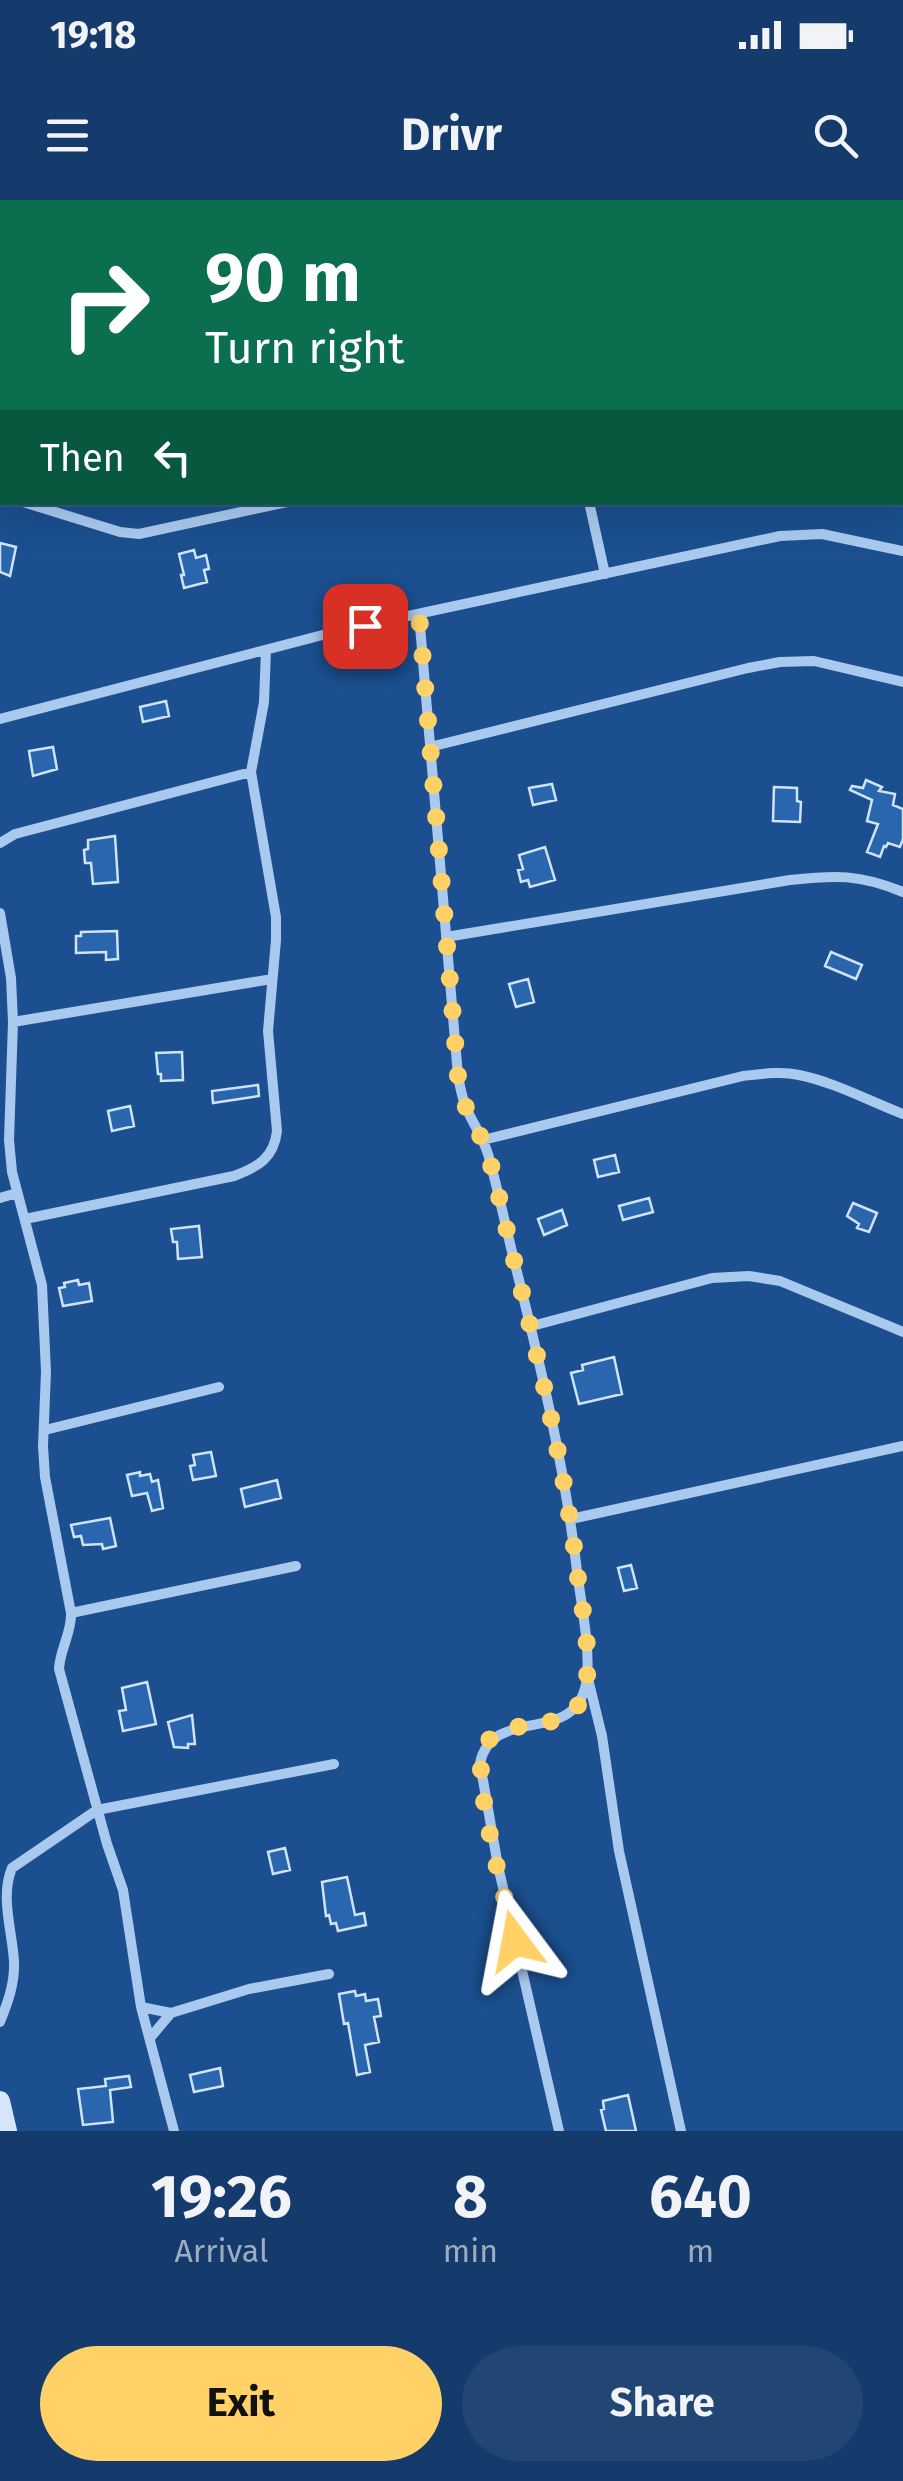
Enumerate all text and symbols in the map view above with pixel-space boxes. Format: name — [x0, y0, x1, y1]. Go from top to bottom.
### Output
text: 19:18 — [50, 12, 136, 58]
icon: menu — [40, 108, 95, 163]
text: Drivr — [401, 108, 502, 162]
icon: search — [808, 108, 863, 163]
text: 90 m — [205, 236, 361, 320]
icon: right — [40, 240, 170, 370]
text: Turn right — [205, 321, 404, 375]
icon: left — [145, 430, 200, 485]
text: Then — [40, 435, 125, 481]
pin — [323, 584, 408, 669]
icon: arrive — [338, 599, 393, 654]
position arrow — [463, 1889, 567, 1993]
text: 19:26 — [151, 2161, 292, 2233]
text: 8 — [453, 2161, 488, 2233]
text: 640 — [649, 2161, 752, 2233]
text: Arrival — [175, 2232, 268, 2270]
text: min — [443, 2232, 498, 2270]
text: m — [687, 2232, 714, 2270]
button: Exit — [40, 2346, 442, 2461]
button: Share — [462, 2346, 863, 2461]

